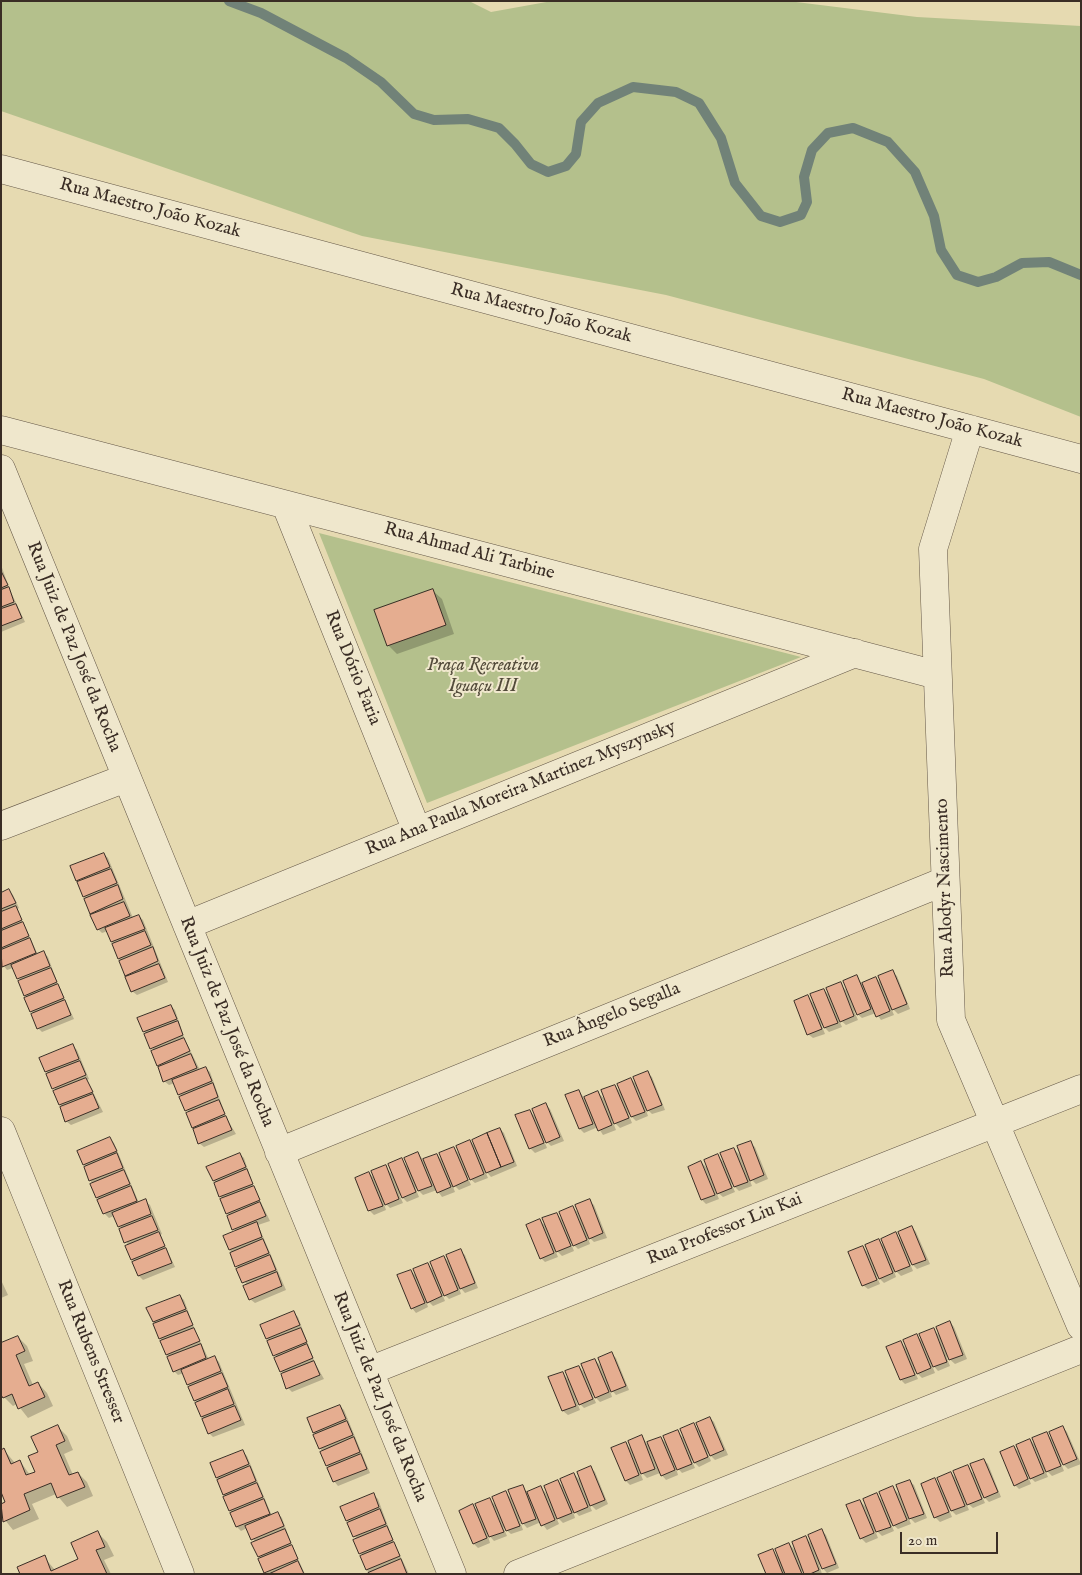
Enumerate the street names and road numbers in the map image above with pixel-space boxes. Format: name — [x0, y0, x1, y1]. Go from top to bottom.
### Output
street label: Rua Maestro João Kozak — [57, 174, 243, 244]
street label: Rua Maestro João Kozak — [448, 279, 634, 349]
street label: Rua Maestro João Kozak — [839, 384, 1025, 454]
street label: Rua Ahmad Ali Tarbine — [381, 519, 557, 585]
street label: Rua Juiz de Paz José da Rocha — [21, 539, 125, 755]
street label: Rua Dório Faria — [319, 607, 385, 729]
street label: Rua Ana Paula Moreira Martinez Myszynsky — [363, 717, 679, 861]
street label: Rua Alodyr Nascimento — [932, 798, 960, 978]
street label: Rua Juiz de Paz José da Rocha — [174, 914, 278, 1130]
street label: Rua Ângelo Segalla — [540, 979, 684, 1053]
street label: Rua Professor Liu Kai — [644, 1189, 806, 1271]
street label: Rua Rubens Stresser — [51, 1277, 129, 1427]
street label: Rua Juiz de Paz José da Rocha — [327, 1289, 431, 1505]

